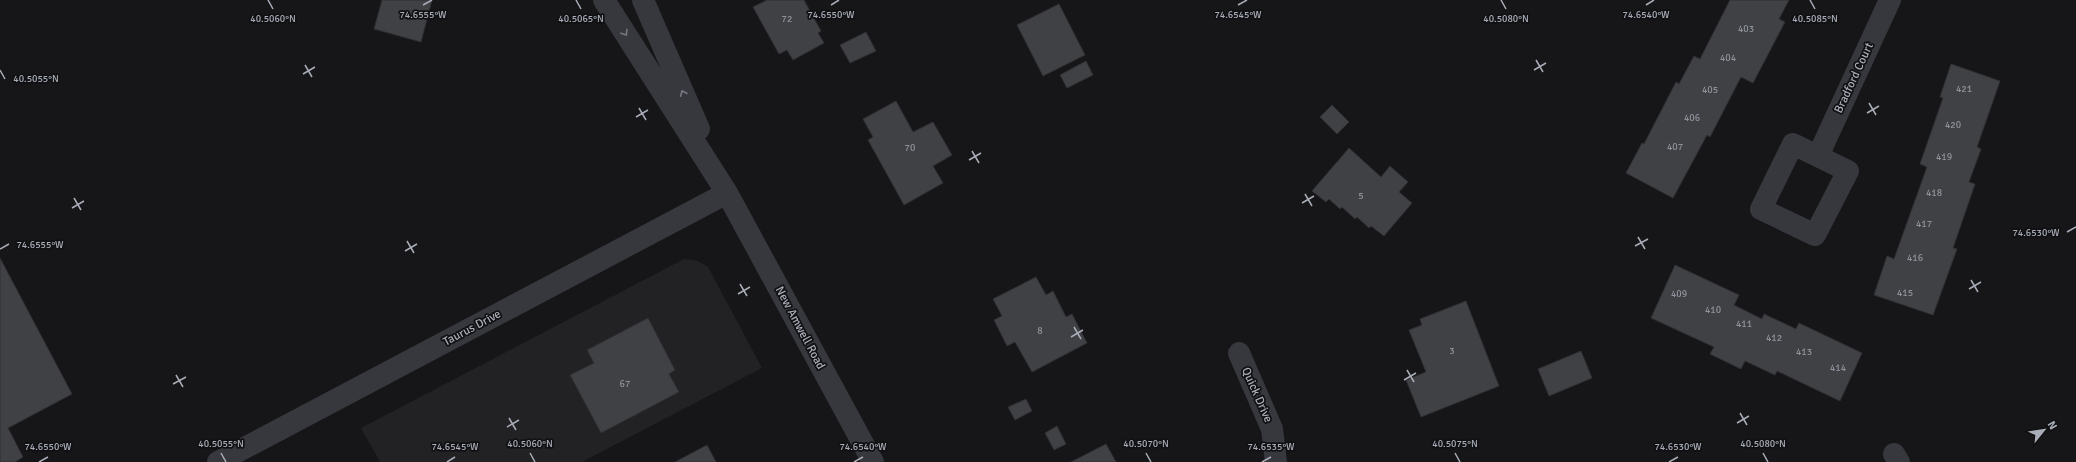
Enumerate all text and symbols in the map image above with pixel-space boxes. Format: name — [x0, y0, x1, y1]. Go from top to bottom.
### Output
text: 74.6555°W — [399, 9, 447, 21]
text: 74.6550°W — [807, 9, 855, 21]
text: 74.6545°W — [1214, 9, 1262, 21]
text: 74.6540°W — [1622, 9, 1670, 21]
text: 40.5060°N — [250, 13, 296, 25]
text: 40.5065°N — [558, 13, 604, 25]
house number: 72 — [782, 13, 792, 25]
text: 40.5080°N — [1483, 13, 1529, 25]
text: 40.5085°N — [1792, 13, 1838, 25]
house number: 403 — [1738, 23, 1754, 35]
one-way arrow — [621, 29, 628, 36]
street label: Bradford Court — [1831, 40, 1877, 116]
house number: 404 — [1720, 52, 1737, 64]
text: 40.5055°N — [13, 73, 59, 85]
house number: 421 — [1956, 83, 1972, 95]
house number: 405 — [1702, 84, 1718, 96]
one-way arrow — [680, 90, 688, 97]
house number: 406 — [1684, 112, 1700, 124]
house number: 420 — [1945, 119, 1961, 131]
house number: 407 — [1667, 141, 1683, 153]
house number: 70 — [905, 142, 915, 154]
house number: 419 — [1936, 151, 1952, 163]
house number: 418 — [1926, 187, 1942, 199]
house number: 5 — [1358, 190, 1364, 202]
house number: 417 — [1916, 218, 1932, 230]
text: 74.6530°W — [2012, 227, 2060, 239]
text: 74.6555°W — [16, 239, 64, 251]
house number: 416 — [1907, 252, 1923, 264]
street label: New Amwell Road — [772, 284, 828, 372]
house number: 415 — [1897, 287, 1913, 299]
house number: 409 — [1671, 288, 1687, 300]
house number: 410 — [1705, 304, 1721, 316]
street label: Taurus Drive — [440, 306, 504, 350]
house number: 411 — [1736, 318, 1752, 330]
house number: 8 — [1037, 325, 1043, 337]
house number: 412 — [1766, 332, 1782, 344]
house number: 3 — [1449, 345, 1455, 357]
house number: 413 — [1796, 346, 1812, 358]
house number: 414 — [1830, 362, 1847, 374]
street label: Quick Drive — [1238, 365, 1276, 425]
house number: 67 — [620, 378, 630, 390]
north arrow — [2024, 410, 2064, 450]
text: N — [2045, 419, 2060, 432]
text: 40.5055°N — [198, 438, 244, 450]
text: 40.5060°N — [507, 438, 553, 450]
text: 40.5070°N — [1123, 438, 1169, 450]
text: 40.5075°N — [1432, 438, 1478, 450]
text: 40.5080°N — [1740, 438, 1786, 450]
text: 74.6550°W — [24, 441, 72, 453]
text: 74.6545°W — [431, 441, 479, 453]
text: 74.6540°W — [839, 441, 887, 453]
text: 74.6535°W — [1247, 441, 1295, 453]
text: 74.6530°W — [1654, 441, 1702, 453]

